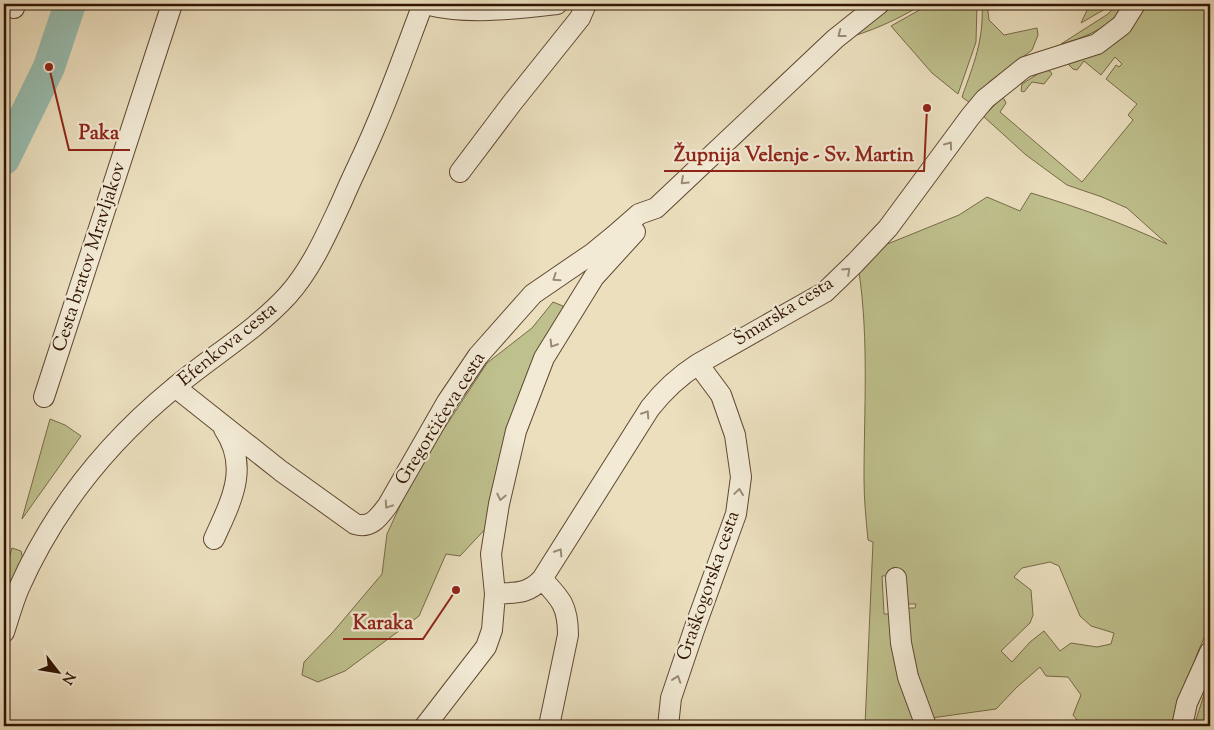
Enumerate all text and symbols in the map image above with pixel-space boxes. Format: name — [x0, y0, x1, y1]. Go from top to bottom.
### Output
one-way arrow — [837, 28, 847, 37]
callout: Paka — [69, 115, 130, 150]
text: Paka — [79, 120, 120, 149]
callout: Župnija Velenje - Sv. Martin — [664, 136, 924, 171]
text: Župnija Velenje - Sv. Martin — [674, 141, 914, 171]
one-way arrow — [943, 141, 952, 151]
street label: Cesta bratov Mravljakov — [47, 158, 134, 356]
one-way arrow — [681, 175, 690, 184]
one-way arrow — [842, 268, 851, 277]
street label: Šmarska cesta — [729, 270, 839, 354]
one-way arrow — [552, 272, 561, 281]
street label: Efenkova cesta — [173, 296, 283, 393]
one-way arrow — [549, 338, 559, 347]
street label: Gregorčičeva cesta — [389, 347, 493, 491]
one-way arrow — [639, 411, 649, 420]
one-way arrow — [734, 487, 744, 496]
one-way arrow — [496, 493, 507, 502]
one-way arrow — [384, 500, 394, 509]
street label: Graškogorska cesta — [671, 507, 747, 665]
one-way arrow — [553, 548, 562, 557]
callout: Karaka — [343, 604, 423, 639]
text: Karaka — [353, 610, 414, 639]
north arrow — [32, 648, 82, 698]
text: N — [56, 668, 79, 688]
one-way arrow — [672, 675, 682, 683]

